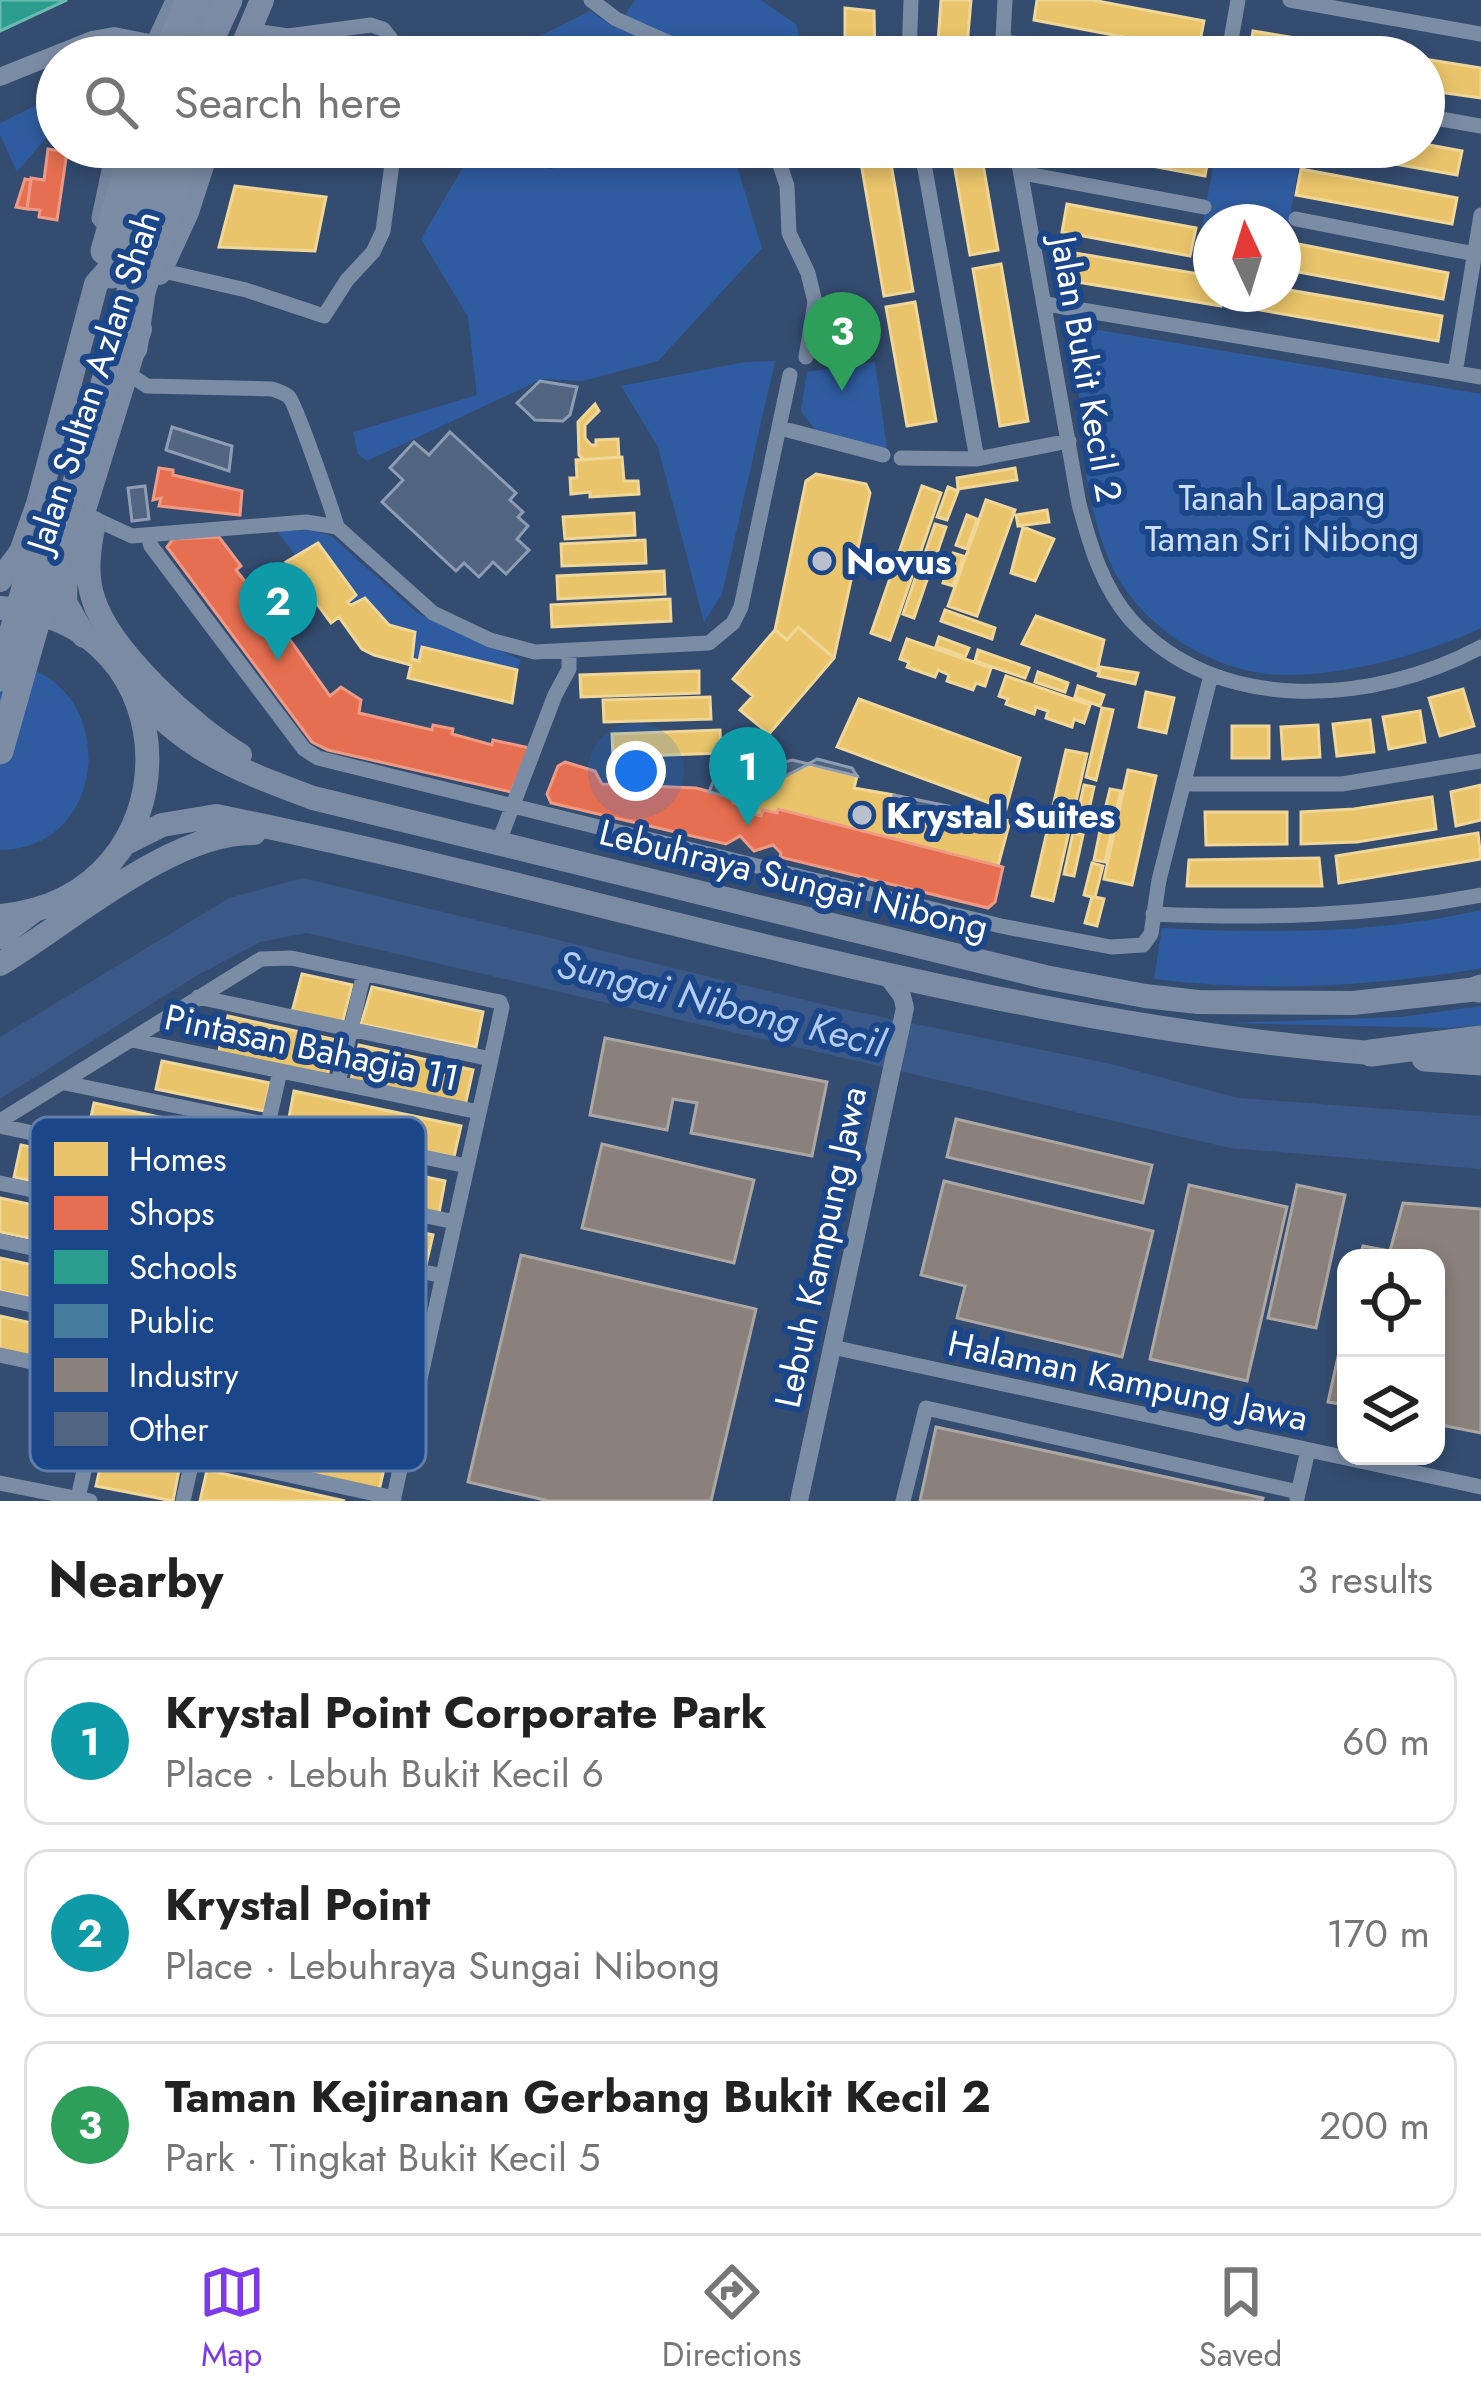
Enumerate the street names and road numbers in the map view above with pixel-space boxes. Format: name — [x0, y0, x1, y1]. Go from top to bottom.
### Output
street label: Jalan Sultan Azlan Shah — [12, 204, 173, 562]
street label: Jalan Bukit Kecil 2 — [1037, 228, 1136, 506]
street label: Lebuhraya Sungai Nibong — [594, 806, 994, 952]
street label: Pintasan Bahagia 11 — [160, 990, 464, 1104]
street label: Lebuh Kampung Jawa — [761, 1082, 879, 1412]
street label: Halaman Kampung Jawa — [943, 1316, 1313, 1444]

